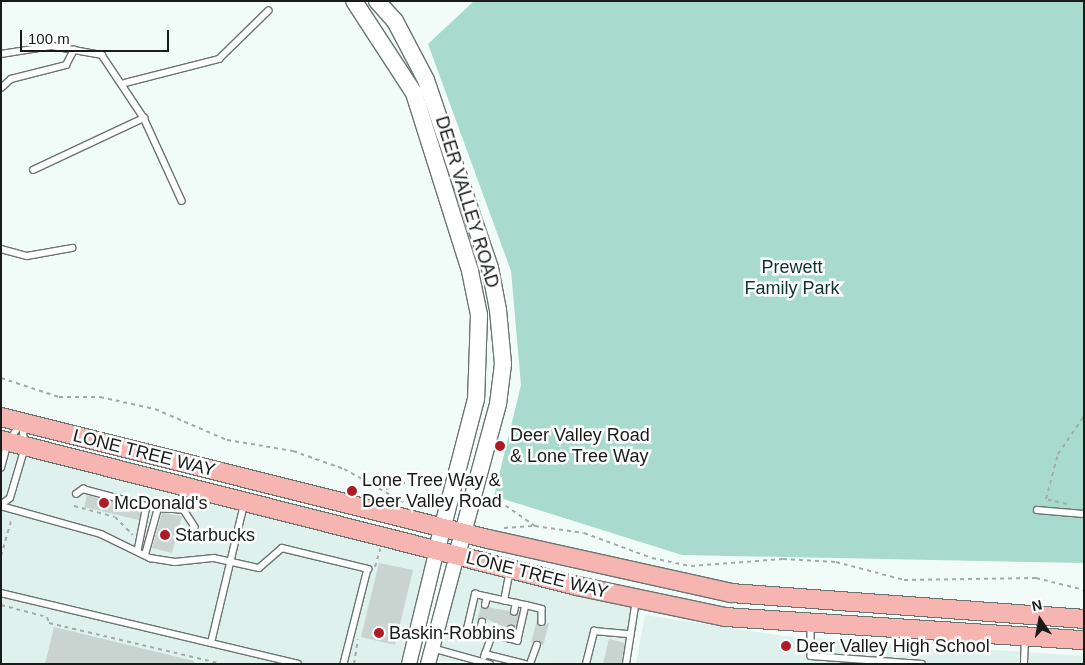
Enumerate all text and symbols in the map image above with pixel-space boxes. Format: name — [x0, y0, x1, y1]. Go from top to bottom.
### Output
scale bar — [22, 20, 171, 52]
text: 100 m — [28, 30, 70, 47]
street label: DEER VALLEY ROAD — [431, 113, 503, 291]
park label: Prewett Family Park — [744, 257, 840, 300]
street label: LONE TREE WAY — [71, 425, 217, 481]
place label: Deer Valley Road & Lone Tree Way — [510, 425, 650, 468]
marker: Deer Valley Road & Lone Tree Way — [494, 440, 506, 452]
place label: Lone Tree Way & Deer Valley Road — [362, 470, 502, 512]
marker: Lone Tree Way & Deer Valley Road — [346, 485, 358, 497]
place label: McDonald's — [114, 492, 207, 514]
marker: McDonald's — [98, 497, 110, 509]
place label: Starbucks — [175, 524, 255, 546]
marker: Starbucks — [159, 529, 171, 541]
street label: LONE TREE WAY — [464, 547, 610, 603]
north arrow — [1015, 595, 1065, 645]
text: N — [1030, 596, 1043, 614]
place label: Baskin-Robbins — [389, 622, 515, 644]
marker: Baskin-Robbins — [373, 627, 385, 639]
place label: Deer Valley High School — [796, 635, 990, 657]
marker: Deer Valley High School — [780, 640, 792, 652]

